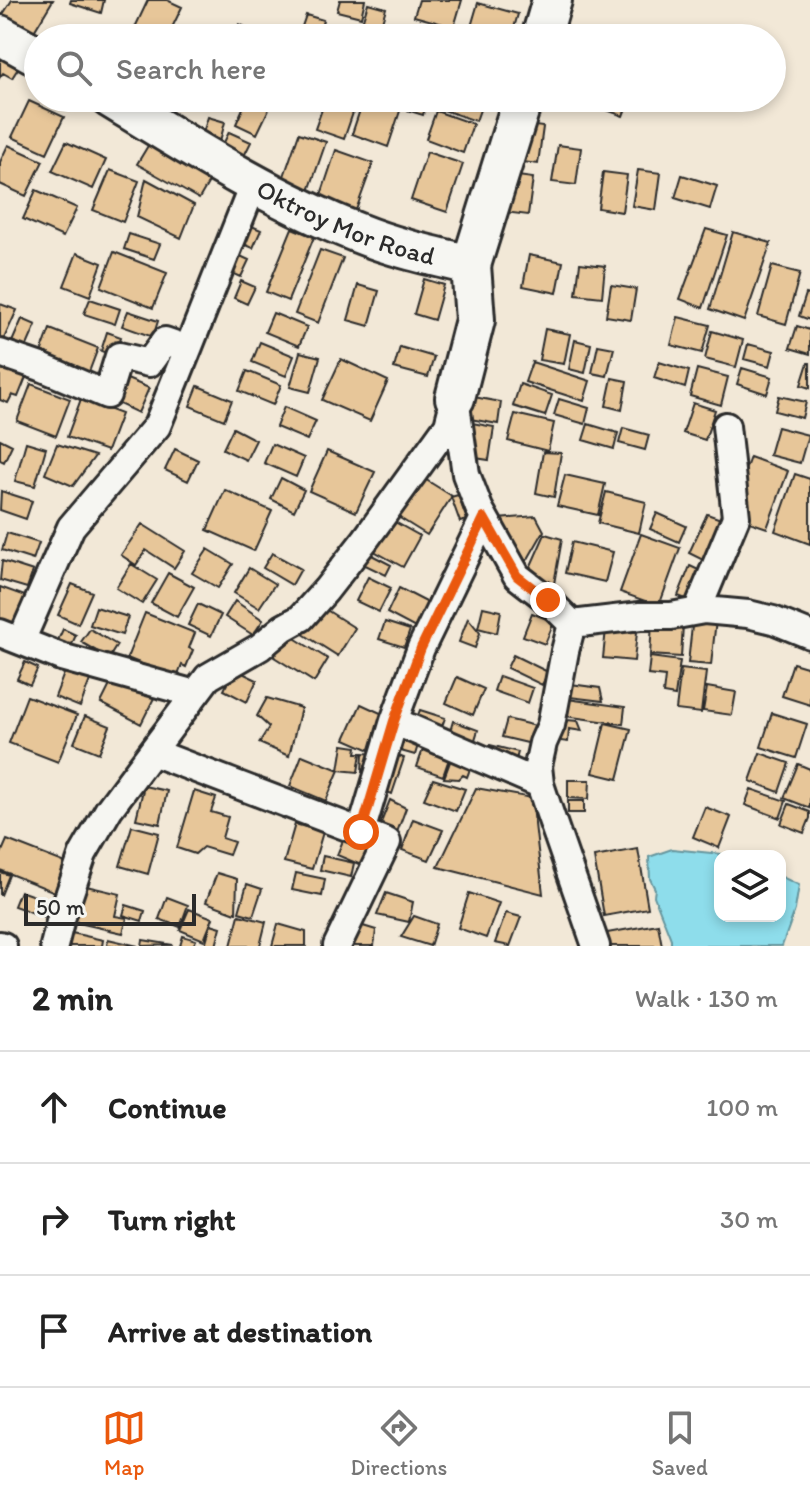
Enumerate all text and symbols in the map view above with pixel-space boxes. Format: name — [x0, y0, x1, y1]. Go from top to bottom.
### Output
search box — [24, 24, 786, 112]
icon: search — [52, 46, 96, 90]
text: Search here — [116, 50, 266, 87]
street label: Oktroy Mor Road — [251, 172, 439, 272]
route end — [530, 582, 566, 618]
route start — [343, 814, 379, 850]
map controls — [714, 850, 786, 922]
button: layers — [714, 850, 786, 922]
scale bar — [24, 890, 196, 926]
text: 50 m — [36, 894, 85, 921]
text: 2 min — [32, 978, 113, 1019]
text: Walk · 130 m — [635, 982, 778, 1014]
icon: ahead — [32, 1085, 76, 1129]
text: Continue — [108, 1089, 227, 1126]
text: 100 m — [706, 1091, 778, 1123]
icon: right — [32, 1197, 76, 1241]
text: Turn right — [108, 1201, 236, 1238]
text: 30 m — [720, 1203, 778, 1235]
icon: arrive — [32, 1309, 76, 1353]
text: Arrive at destination — [108, 1313, 372, 1350]
tab: Map — [102, 1406, 146, 1481]
tab: Directions — [351, 1406, 447, 1481]
tab: Saved — [652, 1406, 708, 1481]

